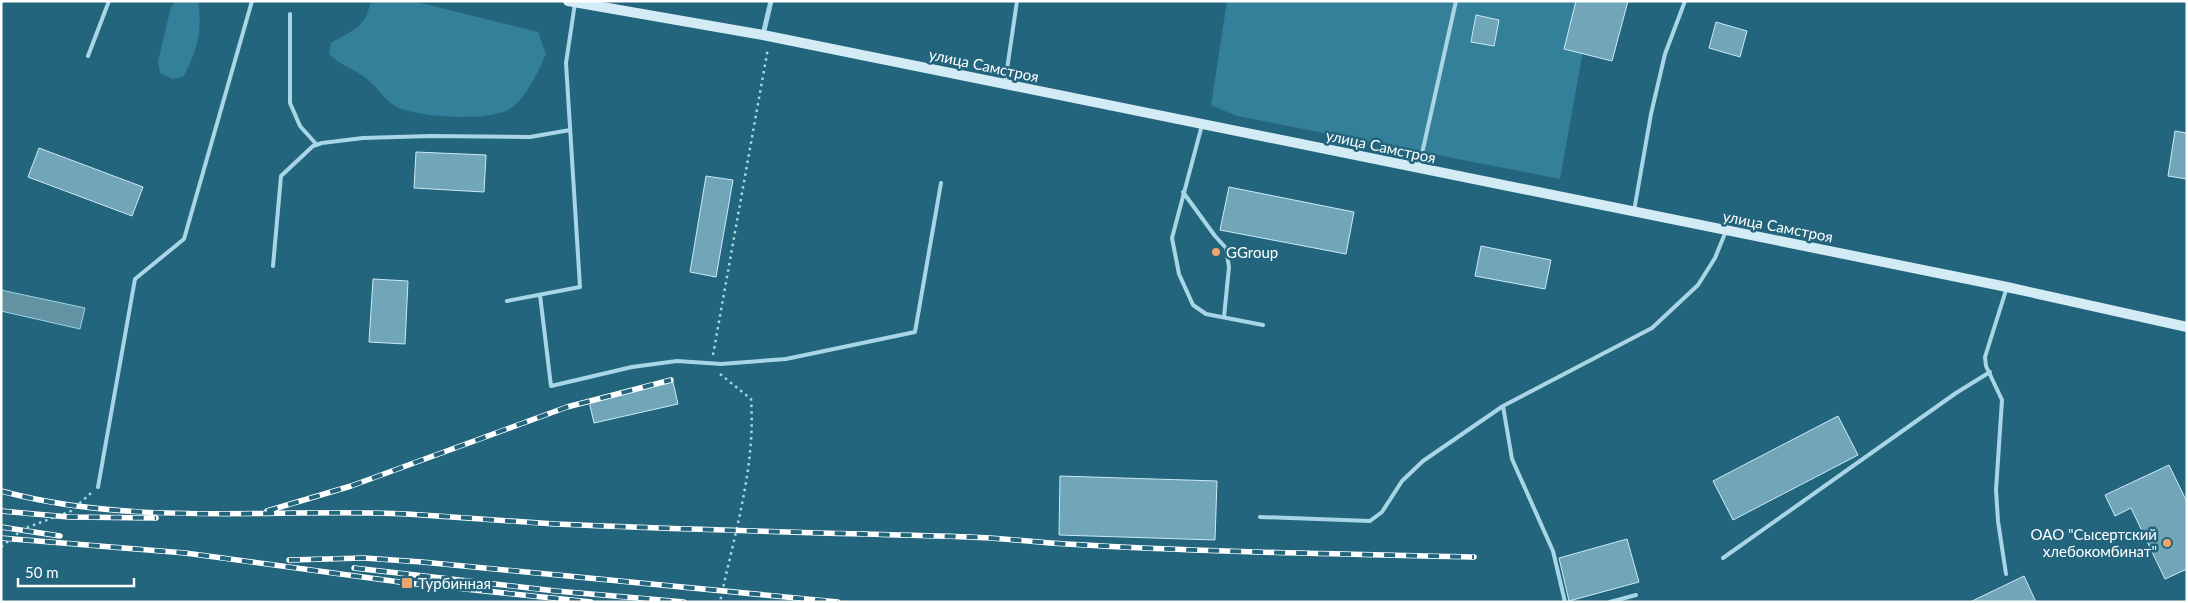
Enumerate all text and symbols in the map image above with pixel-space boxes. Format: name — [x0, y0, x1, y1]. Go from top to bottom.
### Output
street label: улица Самстроя — [927, 45, 1041, 85]
street label: улица Самстроя — [1324, 126, 1438, 166]
street label: улица Самстроя — [1721, 206, 1835, 246]
place label: GGroup — [1226, 243, 1278, 261]
marker: GGroup — [1210, 246, 1222, 258]
place label: ОАО "Сысертский хлебокомбинат" — [2031, 525, 2157, 560]
marker: ОАО "Сысертский хлебокомбинат" — [2161, 537, 2173, 549]
scale bar — [18, 556, 134, 588]
text: 50 m — [25, 563, 59, 581]
place label: Турбинная — [418, 574, 491, 592]
marker: Турбинная — [400, 576, 414, 590]

